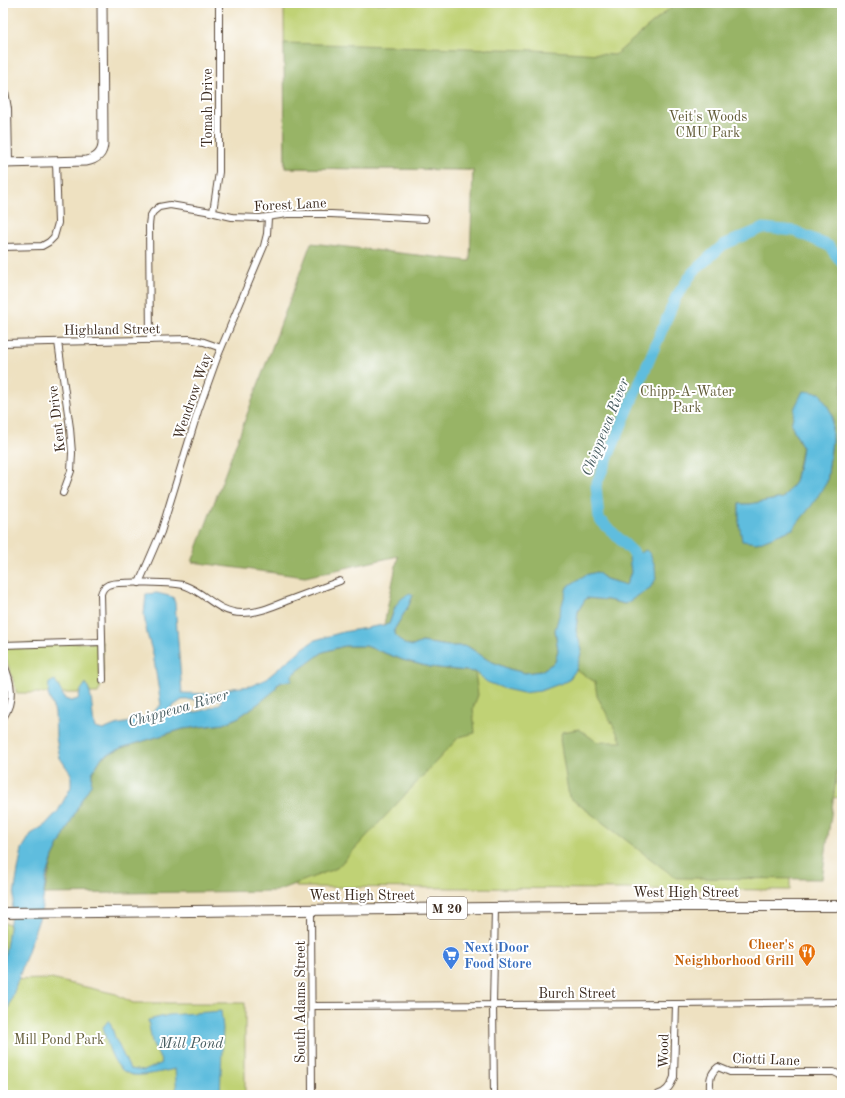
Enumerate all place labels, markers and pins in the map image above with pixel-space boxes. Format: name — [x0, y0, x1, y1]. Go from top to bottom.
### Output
place label: Cheer's Neighborhood Grill — [674, 938, 794, 968]
place label: Next Door Food Store — [464, 941, 532, 971]
restaurant icon: Cheer's Neighborhood Grill — [797, 942, 817, 967]
supermarket icon: Next Door Food Store — [441, 945, 461, 970]

